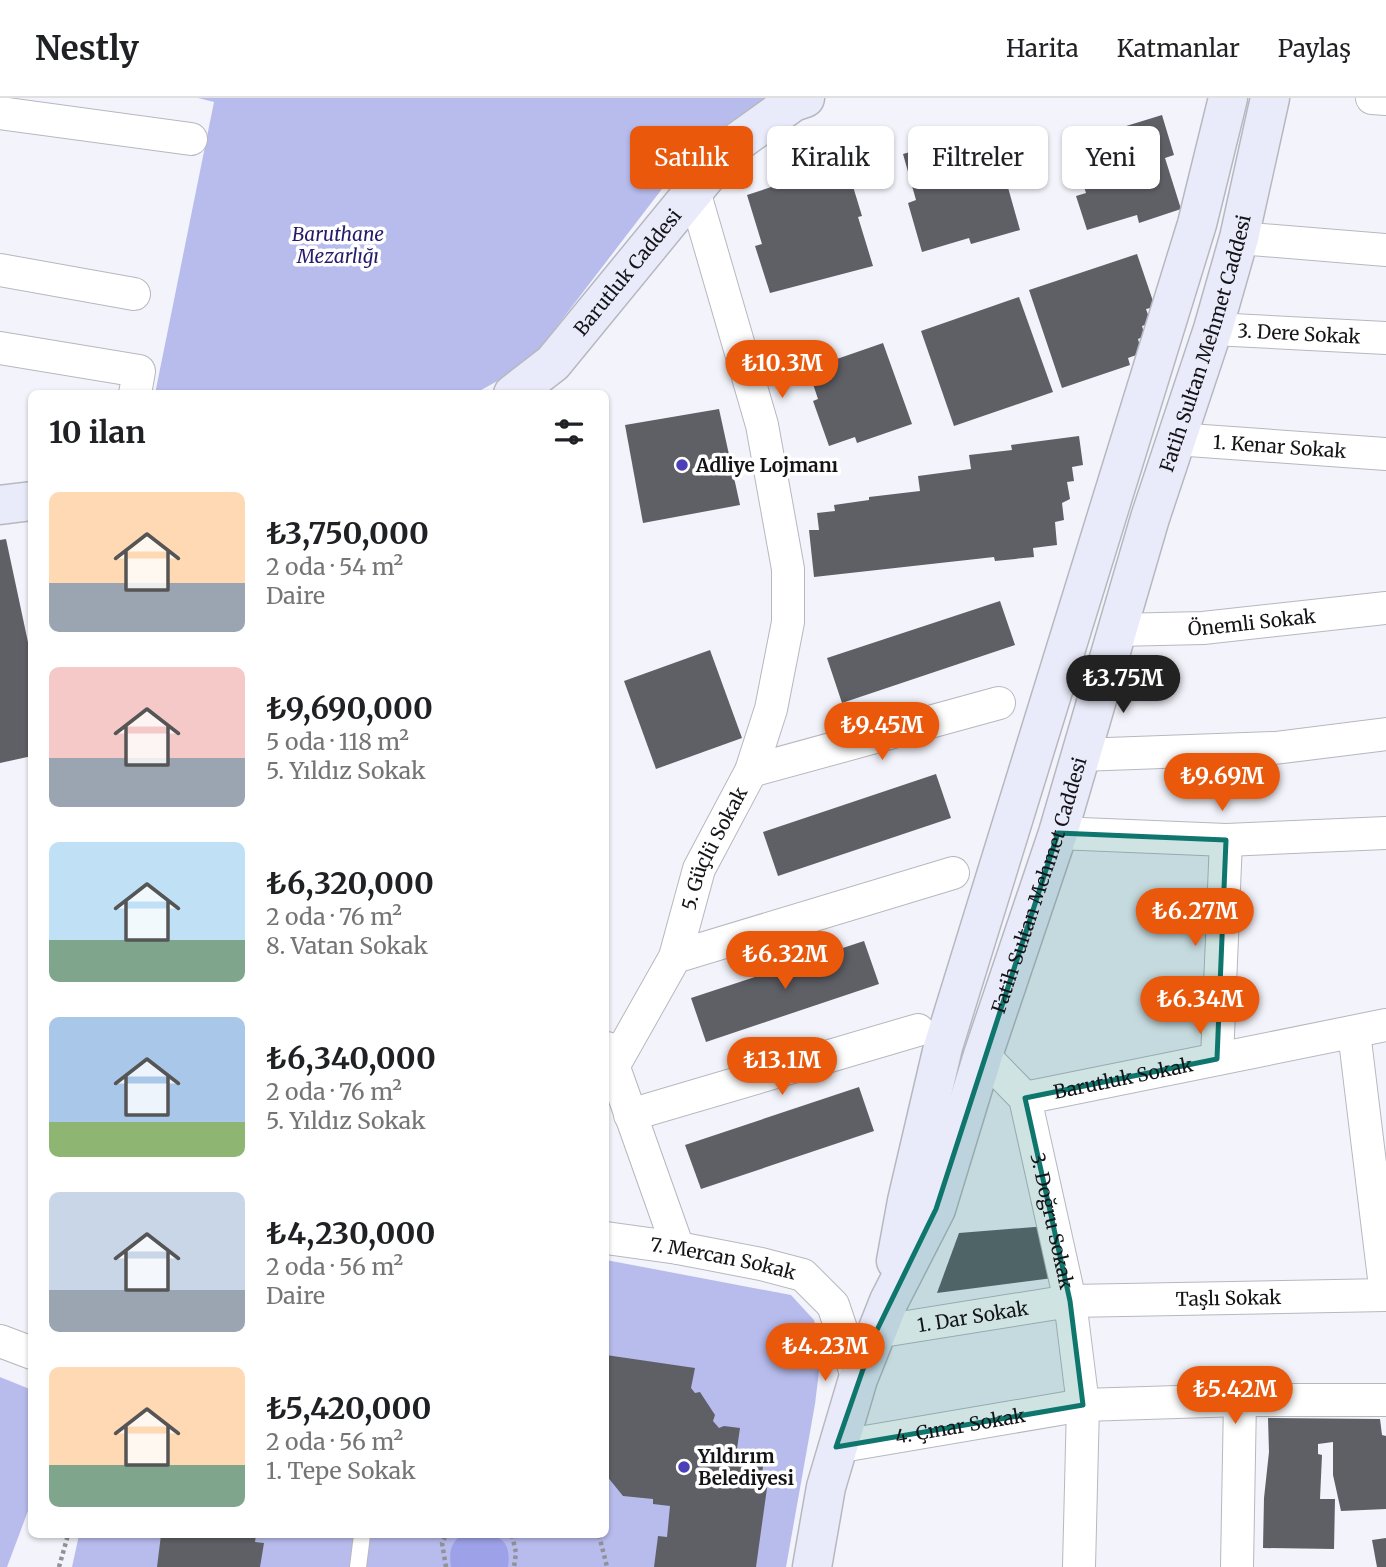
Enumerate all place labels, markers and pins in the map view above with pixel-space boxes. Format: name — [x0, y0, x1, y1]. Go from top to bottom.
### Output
pin: ₺10.3M — [725, 341, 839, 400]
place label: Adliye Lojmanı — [695, 453, 839, 477]
marker: Adliye Lojmanı — [674, 457, 690, 473]
pin: ₺3.75M — [1066, 656, 1180, 715]
pin: ₺9.45M — [825, 702, 939, 762]
pin: ₺9.69M — [1165, 754, 1279, 813]
pin: ₺6.27M — [1138, 888, 1252, 948]
pin: ₺6.32M — [728, 932, 842, 991]
pin: ₺6.34M — [1143, 976, 1257, 1036]
pin: ₺13.1M — [725, 1038, 839, 1097]
pin: ₺4.23M — [768, 1324, 882, 1383]
pin: ₺5.42M — [1178, 1366, 1292, 1426]
place label: Yıldırım Belediyesi — [697, 1444, 794, 1490]
marker: Yıldırım Belediyesi — [676, 1459, 692, 1475]

